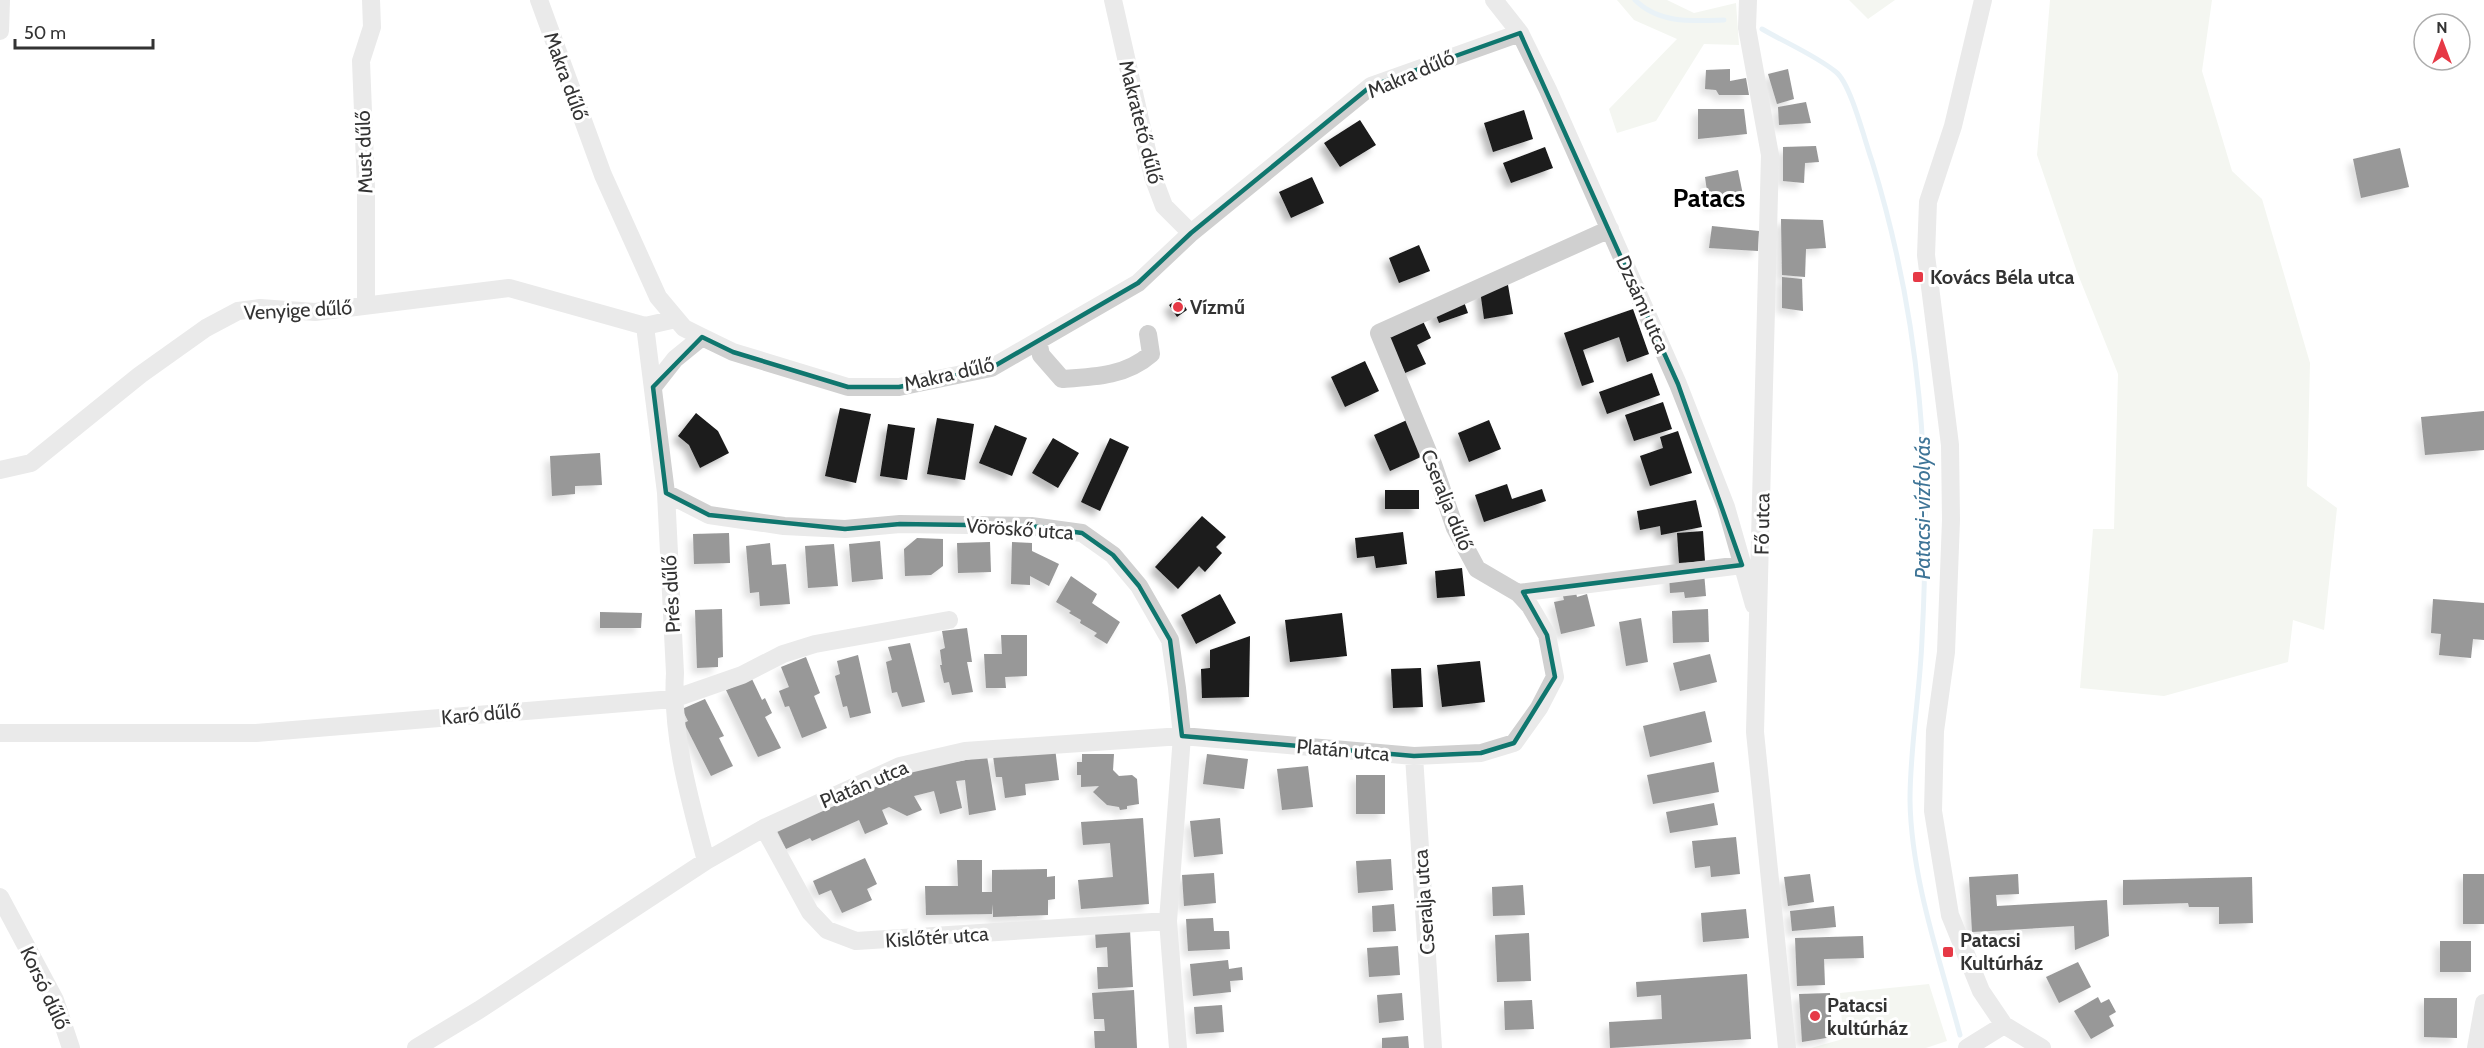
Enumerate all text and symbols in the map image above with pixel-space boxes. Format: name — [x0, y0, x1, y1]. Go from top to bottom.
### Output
scale bar — [15, 12, 153, 50]
north arrow — [2412, 12, 2472, 72]
text: N — [2436, 18, 2448, 37]
text: 50 m — [24, 22, 66, 44]
street label: Makra dűlő — [539, 29, 593, 123]
street label: Makra dűlő — [1364, 45, 1458, 103]
street label: Makratető dűlő — [1114, 58, 1168, 186]
street label: Must dűlő — [351, 110, 377, 194]
district label: Patacs — [1673, 182, 1745, 214]
street label: Dzsámi utca — [1611, 252, 1675, 357]
place label: Kovács Béla utca — [1930, 265, 2074, 289]
marker: Kovács Béla utca — [1911, 270, 1925, 284]
street label: Venyige dűlő — [243, 295, 353, 325]
place label: Vízmű — [1190, 295, 1245, 319]
marker: Vízmű — [1171, 300, 1185, 314]
street label: Makra dűlő — [901, 352, 997, 396]
water label: Patacsi-vízfolyás — [1910, 436, 1935, 580]
street label: Cseralja dűlő — [1416, 446, 1478, 554]
street label: Fő utca — [1749, 493, 1775, 555]
street label: Vöröskő utca — [965, 513, 1075, 545]
street label: Prés dűlő — [657, 555, 685, 633]
street label: Karó dűlő — [440, 699, 522, 729]
street label: Platán utca — [1295, 734, 1391, 766]
street label: Platán utca — [816, 755, 912, 813]
street label: Cseralja utca — [1408, 848, 1440, 955]
street label: Kislőtér utca — [884, 921, 990, 953]
place label: Patacsi Kultúrház — [1960, 928, 2044, 975]
street label: Korsó dűlő — [15, 943, 75, 1033]
marker: Patacsi Kultúrház — [1941, 945, 1955, 959]
place label: Patacsi kultúrház — [1827, 993, 1908, 1040]
marker: Patacsi kultúrház — [1808, 1009, 1822, 1023]

